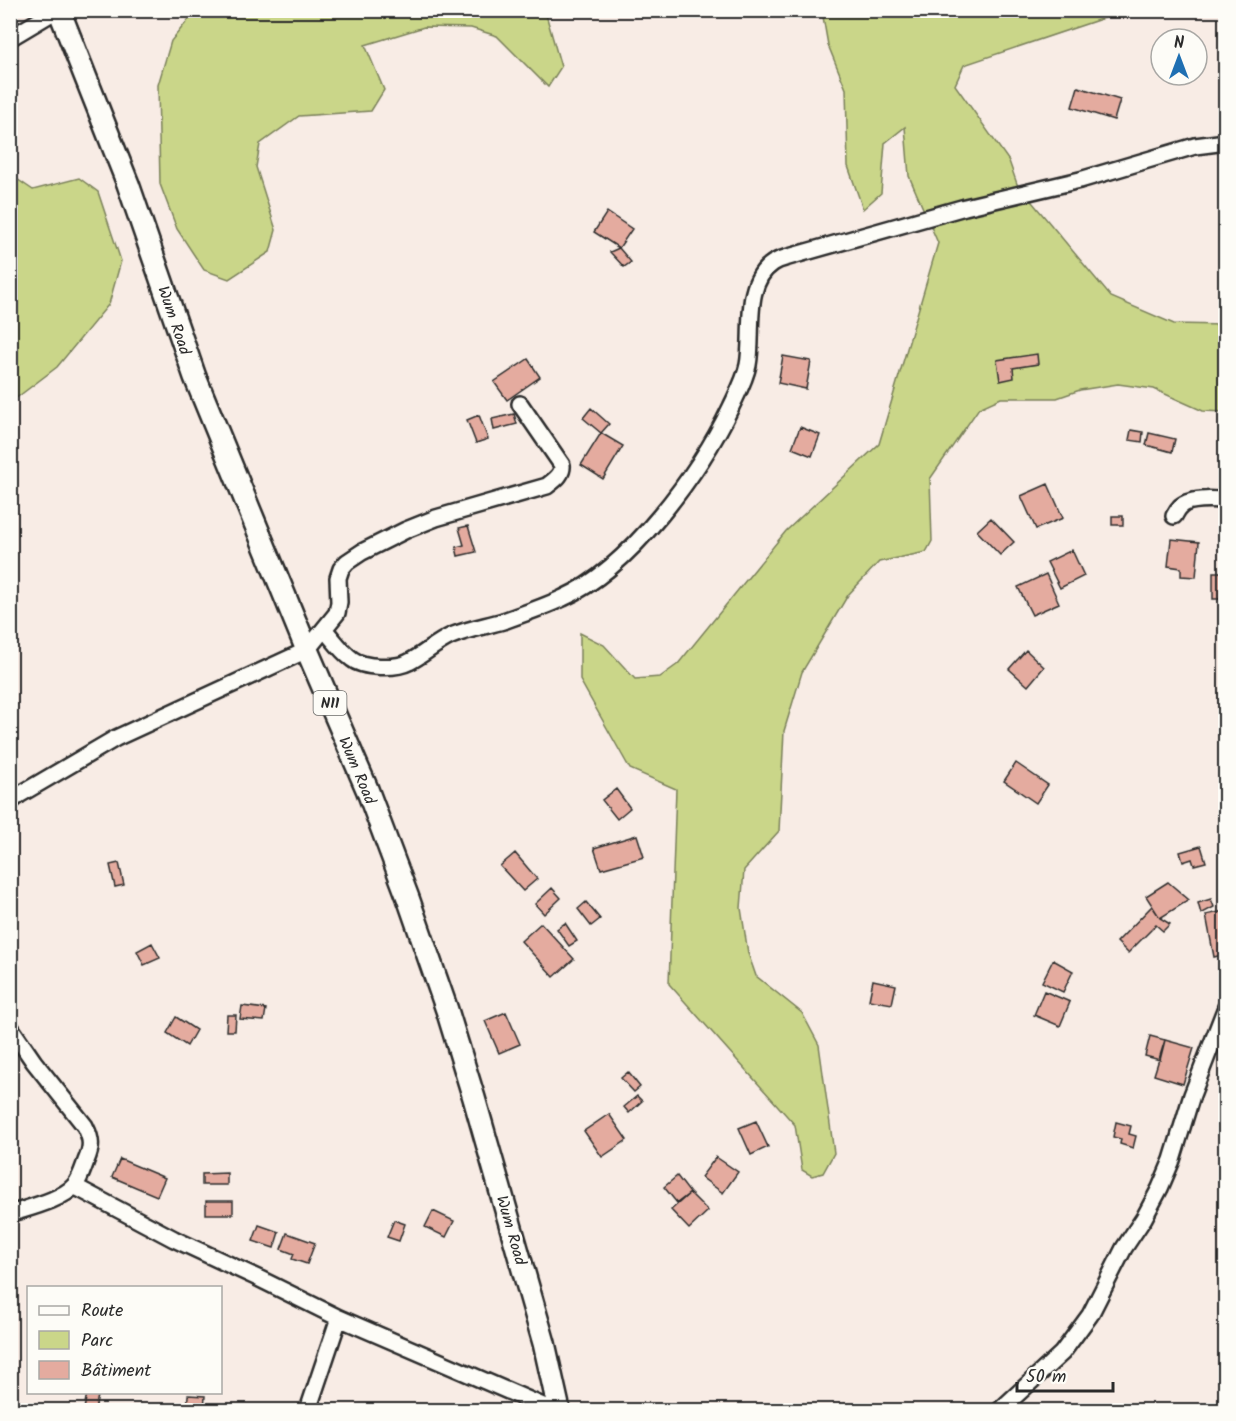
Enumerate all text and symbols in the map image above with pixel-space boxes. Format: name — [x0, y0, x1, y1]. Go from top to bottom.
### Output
north arrow — [1149, 27, 1209, 87]
text: N — [1174, 31, 1184, 56]
street label: Wum Road — [150, 283, 197, 359]
road number: N11 — [314, 691, 346, 715]
street label: Wum Road — [331, 733, 382, 809]
street label: Wum Road — [489, 1193, 533, 1269]
legend — [27, 1286, 222, 1394]
text: Route — [81, 1297, 123, 1326]
text: Parc — [81, 1327, 113, 1356]
scale bar — [1017, 1355, 1113, 1393]
text: Bâtiment — [81, 1357, 152, 1386]
text: 50 m — [1026, 1363, 1066, 1392]

